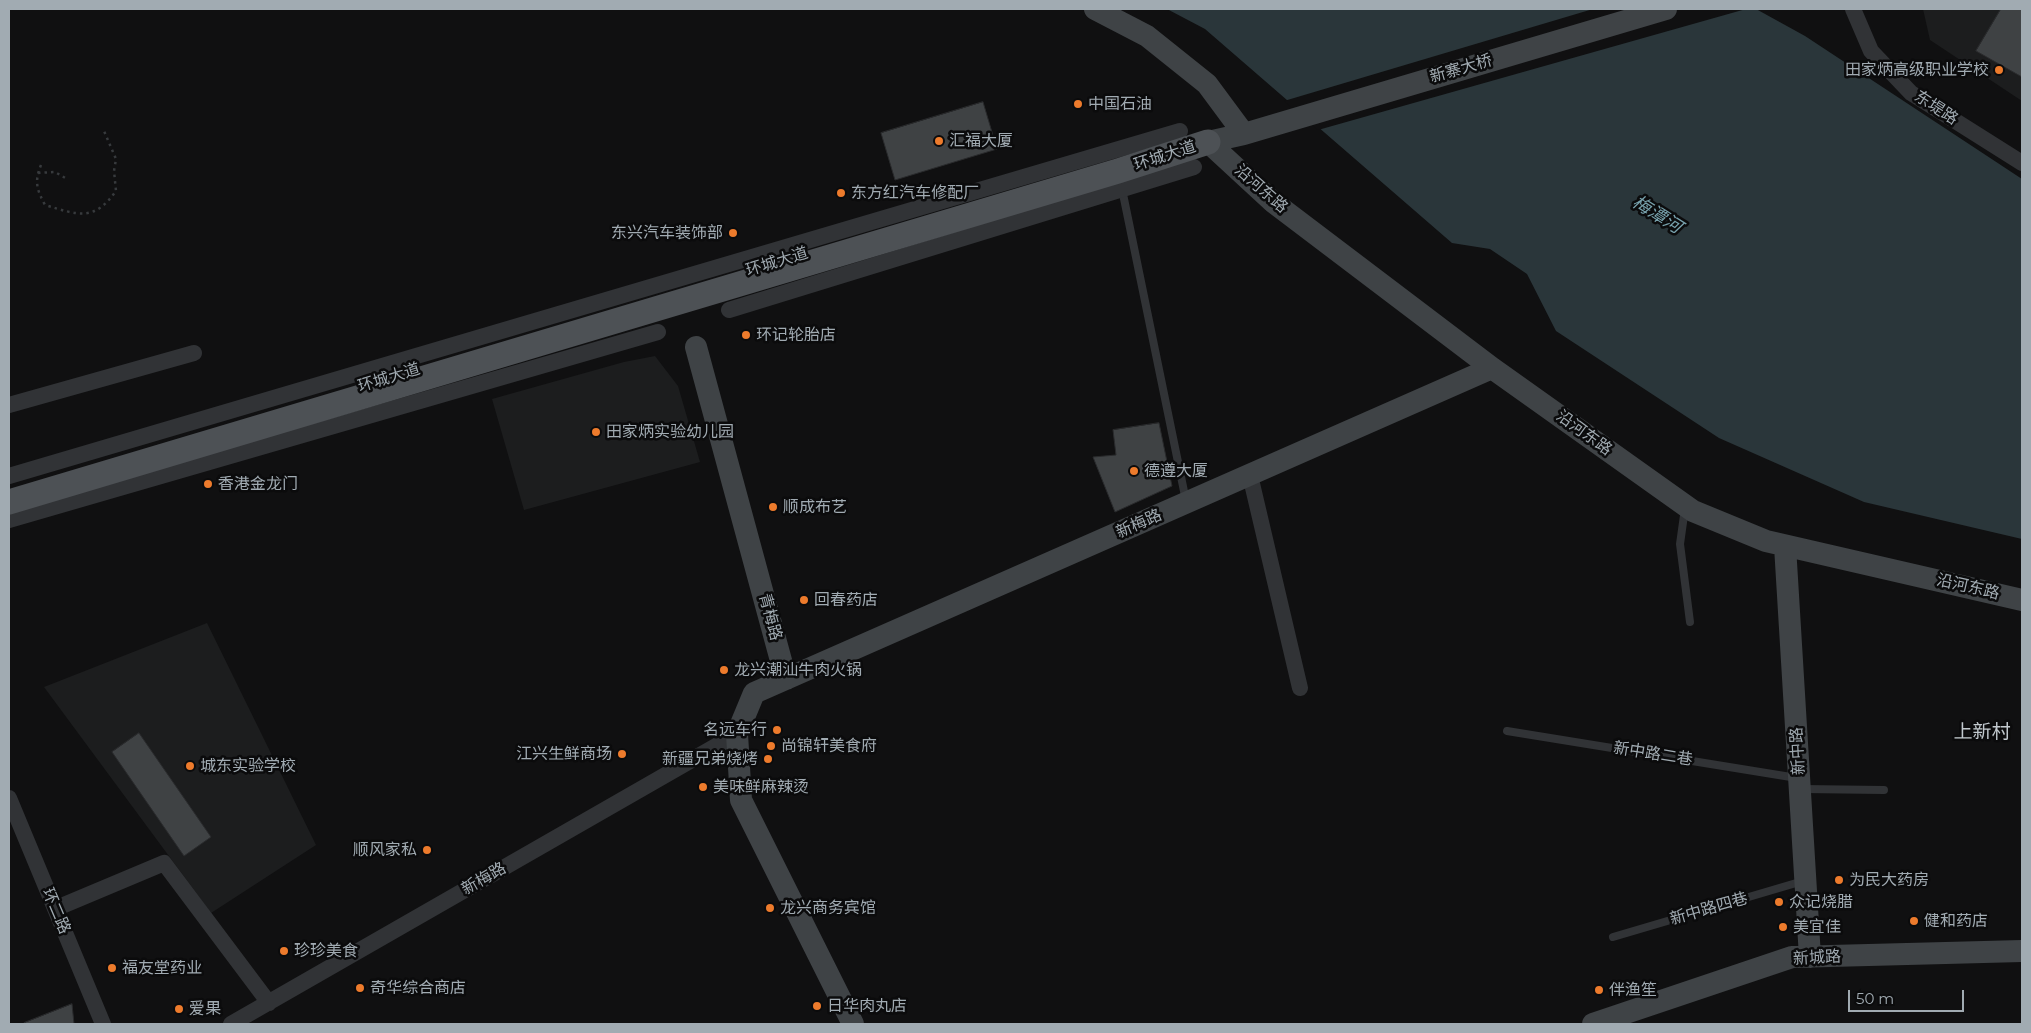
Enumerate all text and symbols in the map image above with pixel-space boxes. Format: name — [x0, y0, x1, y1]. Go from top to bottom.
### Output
street label: 新寨大桥 — [1428, 51, 1494, 87]
place label: 田家炳高级职业学校 — [1845, 60, 1989, 80]
marker: 田家炳高级职业学校 — [1993, 64, 2005, 76]
street label: 东堤路 — [1911, 87, 1961, 129]
place label: 中国石油 — [1088, 94, 1152, 114]
marker: 中国石油 — [1072, 98, 1084, 110]
place label: 汇福大厦 — [949, 131, 1013, 151]
marker: 汇福大厦 — [933, 135, 945, 147]
street label: 环城大道 — [1132, 137, 1198, 175]
street label: 沿河东路 — [1231, 161, 1291, 217]
place label: 东方红汽车修配厂 — [851, 183, 979, 203]
marker: 东方红汽车修配厂 — [835, 187, 847, 199]
water label: 梅潭河 — [1628, 192, 1686, 238]
place label: 东兴汽车装饰部 — [611, 223, 723, 243]
marker: 东兴汽车装饰部 — [727, 227, 739, 239]
street label: 环城大道 — [744, 243, 810, 281]
place label: 环记轮胎店 — [756, 325, 836, 345]
marker: 环记轮胎店 — [740, 329, 752, 341]
street label: 环城大道 — [356, 359, 422, 397]
street label: 沿河东路 — [1552, 406, 1616, 460]
place label: 田家炳实验幼儿园 — [606, 422, 734, 442]
marker: 田家炳实验幼儿园 — [590, 426, 602, 438]
place label: 德遵大厦 — [1144, 461, 1208, 481]
marker: 德遵大厦 — [1128, 465, 1140, 477]
place label: 香港金龙门 — [218, 474, 298, 494]
marker: 香港金龙门 — [202, 478, 214, 490]
place label: 顺成布艺 — [783, 497, 847, 517]
marker: 顺成布艺 — [767, 501, 779, 513]
street label: 新梅路 — [1113, 505, 1165, 543]
street label: 沿河东路 — [1935, 570, 2001, 604]
place label: 回春药店 — [814, 590, 878, 610]
street label: 青梅路 — [755, 591, 785, 643]
marker: 回春药店 — [798, 594, 810, 606]
place label: 龙兴潮汕牛肉火锅 — [734, 660, 862, 680]
marker: 龙兴潮汕牛肉火锅 — [718, 664, 730, 676]
place label: 名远车行 — [703, 720, 767, 740]
district label: 上新村 — [1954, 721, 2010, 743]
marker: 名远车行 — [771, 724, 783, 736]
street label: 新中路 — [1787, 727, 1809, 775]
place label: 尚锦轩美食府 — [781, 736, 877, 756]
street label: 新中路二巷 — [1612, 738, 1694, 770]
marker: 尚锦轩美食府 — [765, 740, 777, 752]
place label: 江兴生鲜商场 — [516, 744, 612, 764]
marker: 江兴生鲜商场 — [616, 748, 628, 760]
place label: 新疆兄弟烧烤 — [662, 749, 758, 769]
marker: 新疆兄弟烧烤 — [762, 753, 774, 765]
place label: 城东实验学校 — [200, 756, 296, 776]
marker: 城东实验学校 — [184, 760, 196, 772]
place label: 美味鲜麻辣烫 — [713, 777, 809, 797]
marker: 美味鲜麻辣烫 — [697, 781, 709, 793]
place label: 顺风家私 — [353, 840, 417, 860]
marker: 顺风家私 — [421, 844, 433, 856]
street label: 新梅路 — [458, 859, 510, 899]
place label: 为民大药房 — [1849, 870, 1929, 890]
marker: 为民大药房 — [1833, 874, 1845, 886]
street label: 环二路 — [38, 885, 74, 937]
street label: 新中路四巷 — [1668, 889, 1750, 929]
place label: 众记烧腊 — [1789, 892, 1853, 912]
marker: 众记烧腊 — [1773, 896, 1785, 908]
place label: 龙兴商务宾馆 — [780, 898, 876, 918]
marker: 龙兴商务宾馆 — [764, 902, 776, 914]
place label: 健和药店 — [1924, 911, 1988, 931]
marker: 健和药店 — [1908, 915, 1920, 927]
place label: 美宜佳 — [1793, 917, 1841, 937]
marker: 美宜佳 — [1777, 921, 1789, 933]
place label: 珍珍美食 — [294, 941, 358, 961]
marker: 珍珍美食 — [278, 945, 290, 957]
street label: 新城路 — [1793, 947, 1841, 969]
place label: 福友堂药业 — [122, 958, 202, 978]
marker: 福友堂药业 — [106, 962, 118, 974]
place label: 奇华综合商店 — [370, 978, 466, 998]
place label: 伴渔笙 — [1609, 980, 1657, 1000]
scale bar — [1851, 980, 1967, 1012]
marker: 奇华综合商店 — [354, 982, 366, 994]
marker: 伴渔笙 — [1593, 984, 1605, 996]
text: 50 m — [1856, 989, 1894, 1008]
place label: 日华肉丸店 — [827, 996, 907, 1016]
place label: 爱果 — [189, 999, 221, 1019]
marker: 日华肉丸店 — [811, 1000, 823, 1012]
marker: 爱果 — [173, 1003, 185, 1015]

